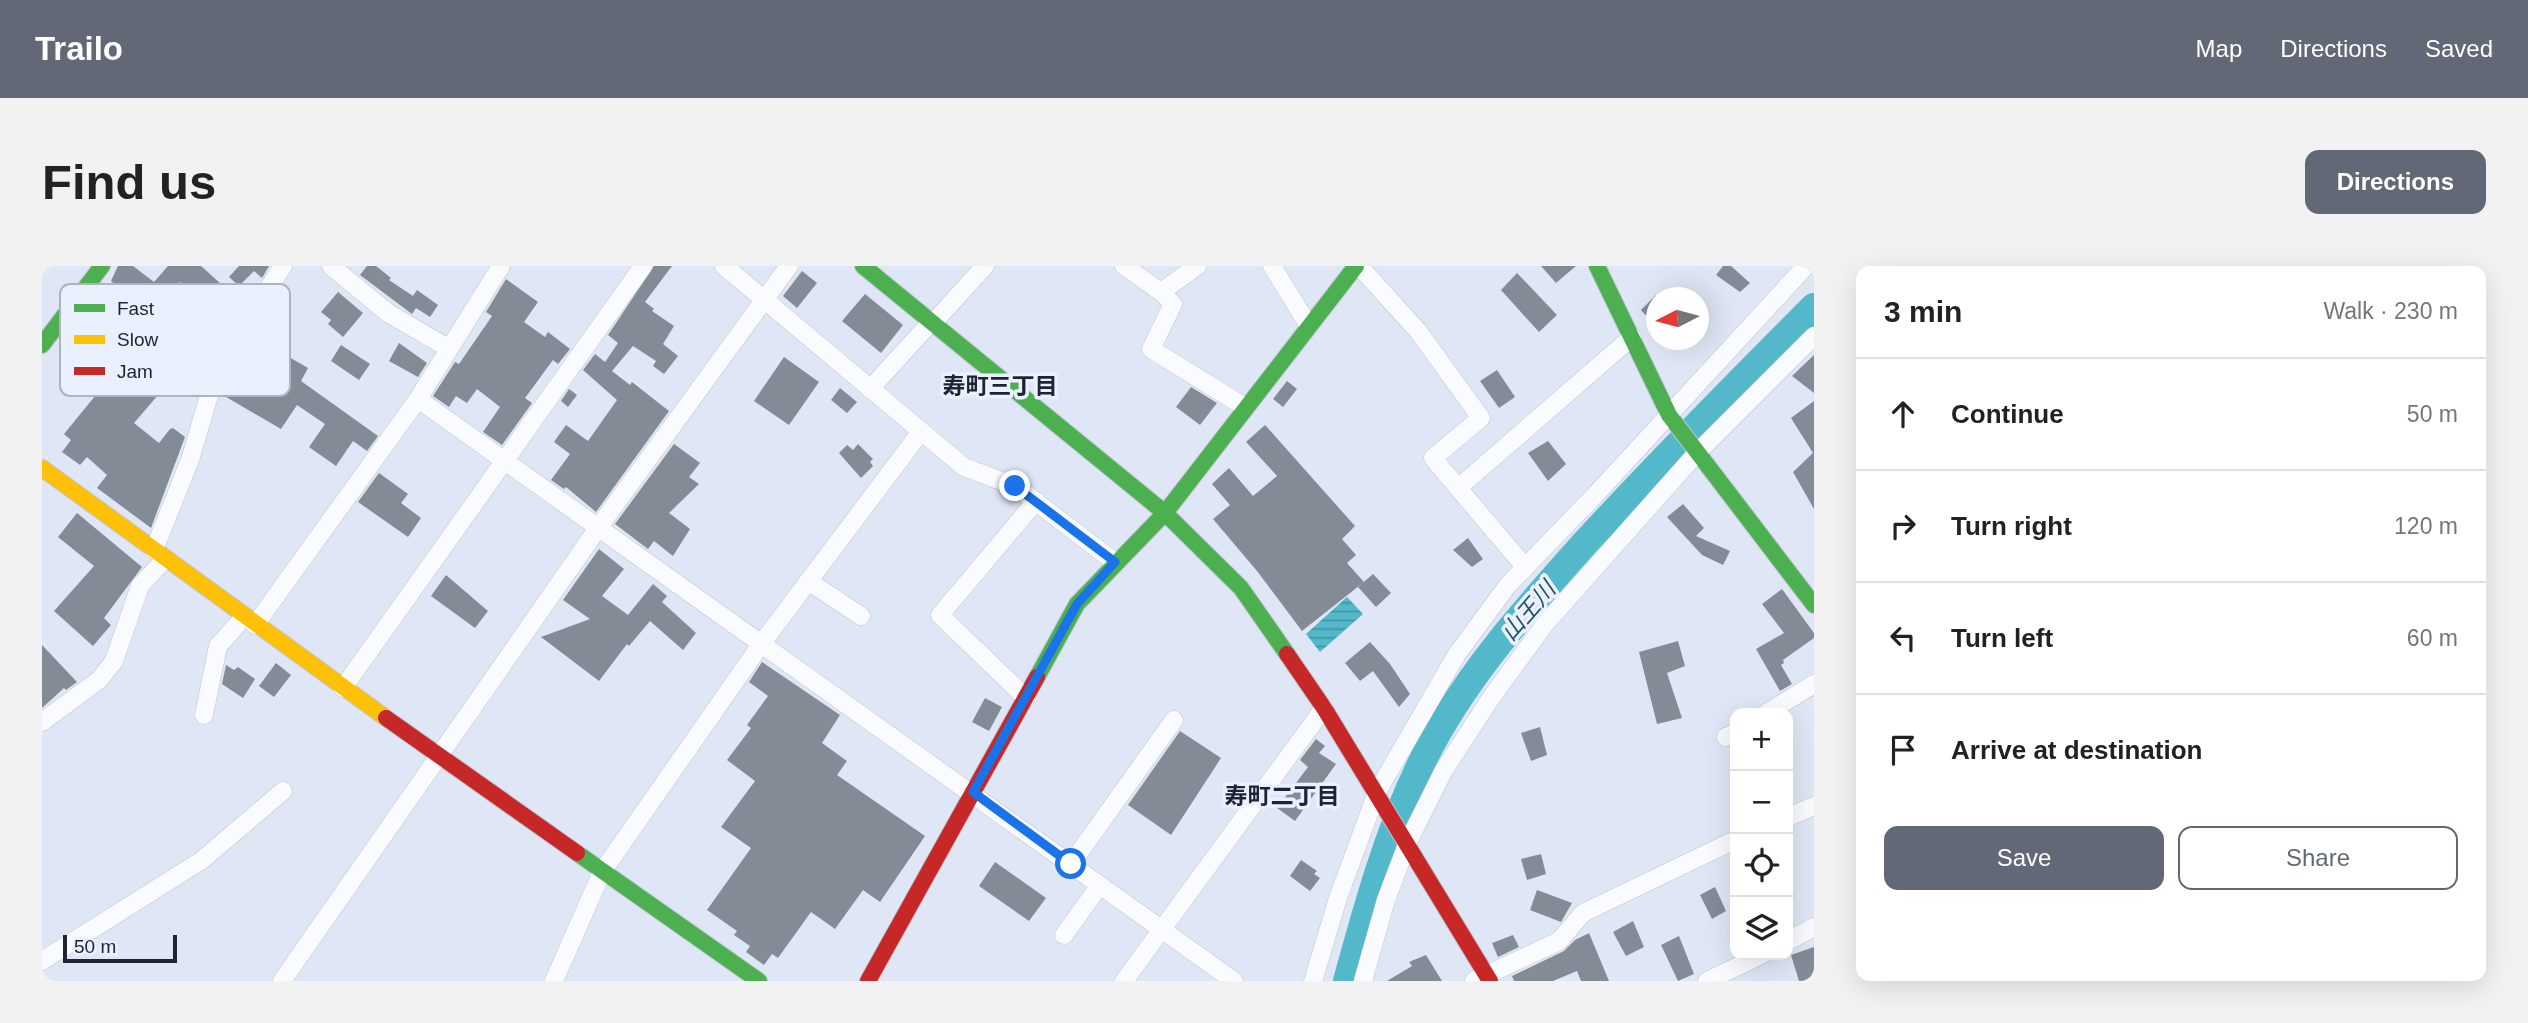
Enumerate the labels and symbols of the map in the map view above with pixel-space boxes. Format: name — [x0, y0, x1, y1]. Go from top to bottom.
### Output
legend — [60, 284, 290, 396]
north arrow — [1646, 287, 1709, 350]
text: Fast — [117, 298, 155, 319]
text: Slow — [117, 329, 158, 350]
text: Jam — [117, 361, 153, 382]
district label: 寿町三丁目 — [943, 373, 1058, 399]
route end — [999, 470, 1030, 501]
water label: 山王川 — [1496, 574, 1562, 646]
district label: 寿町二丁目 — [1225, 783, 1340, 809]
route start — [1055, 848, 1086, 879]
scale bar — [63, 932, 177, 964]

